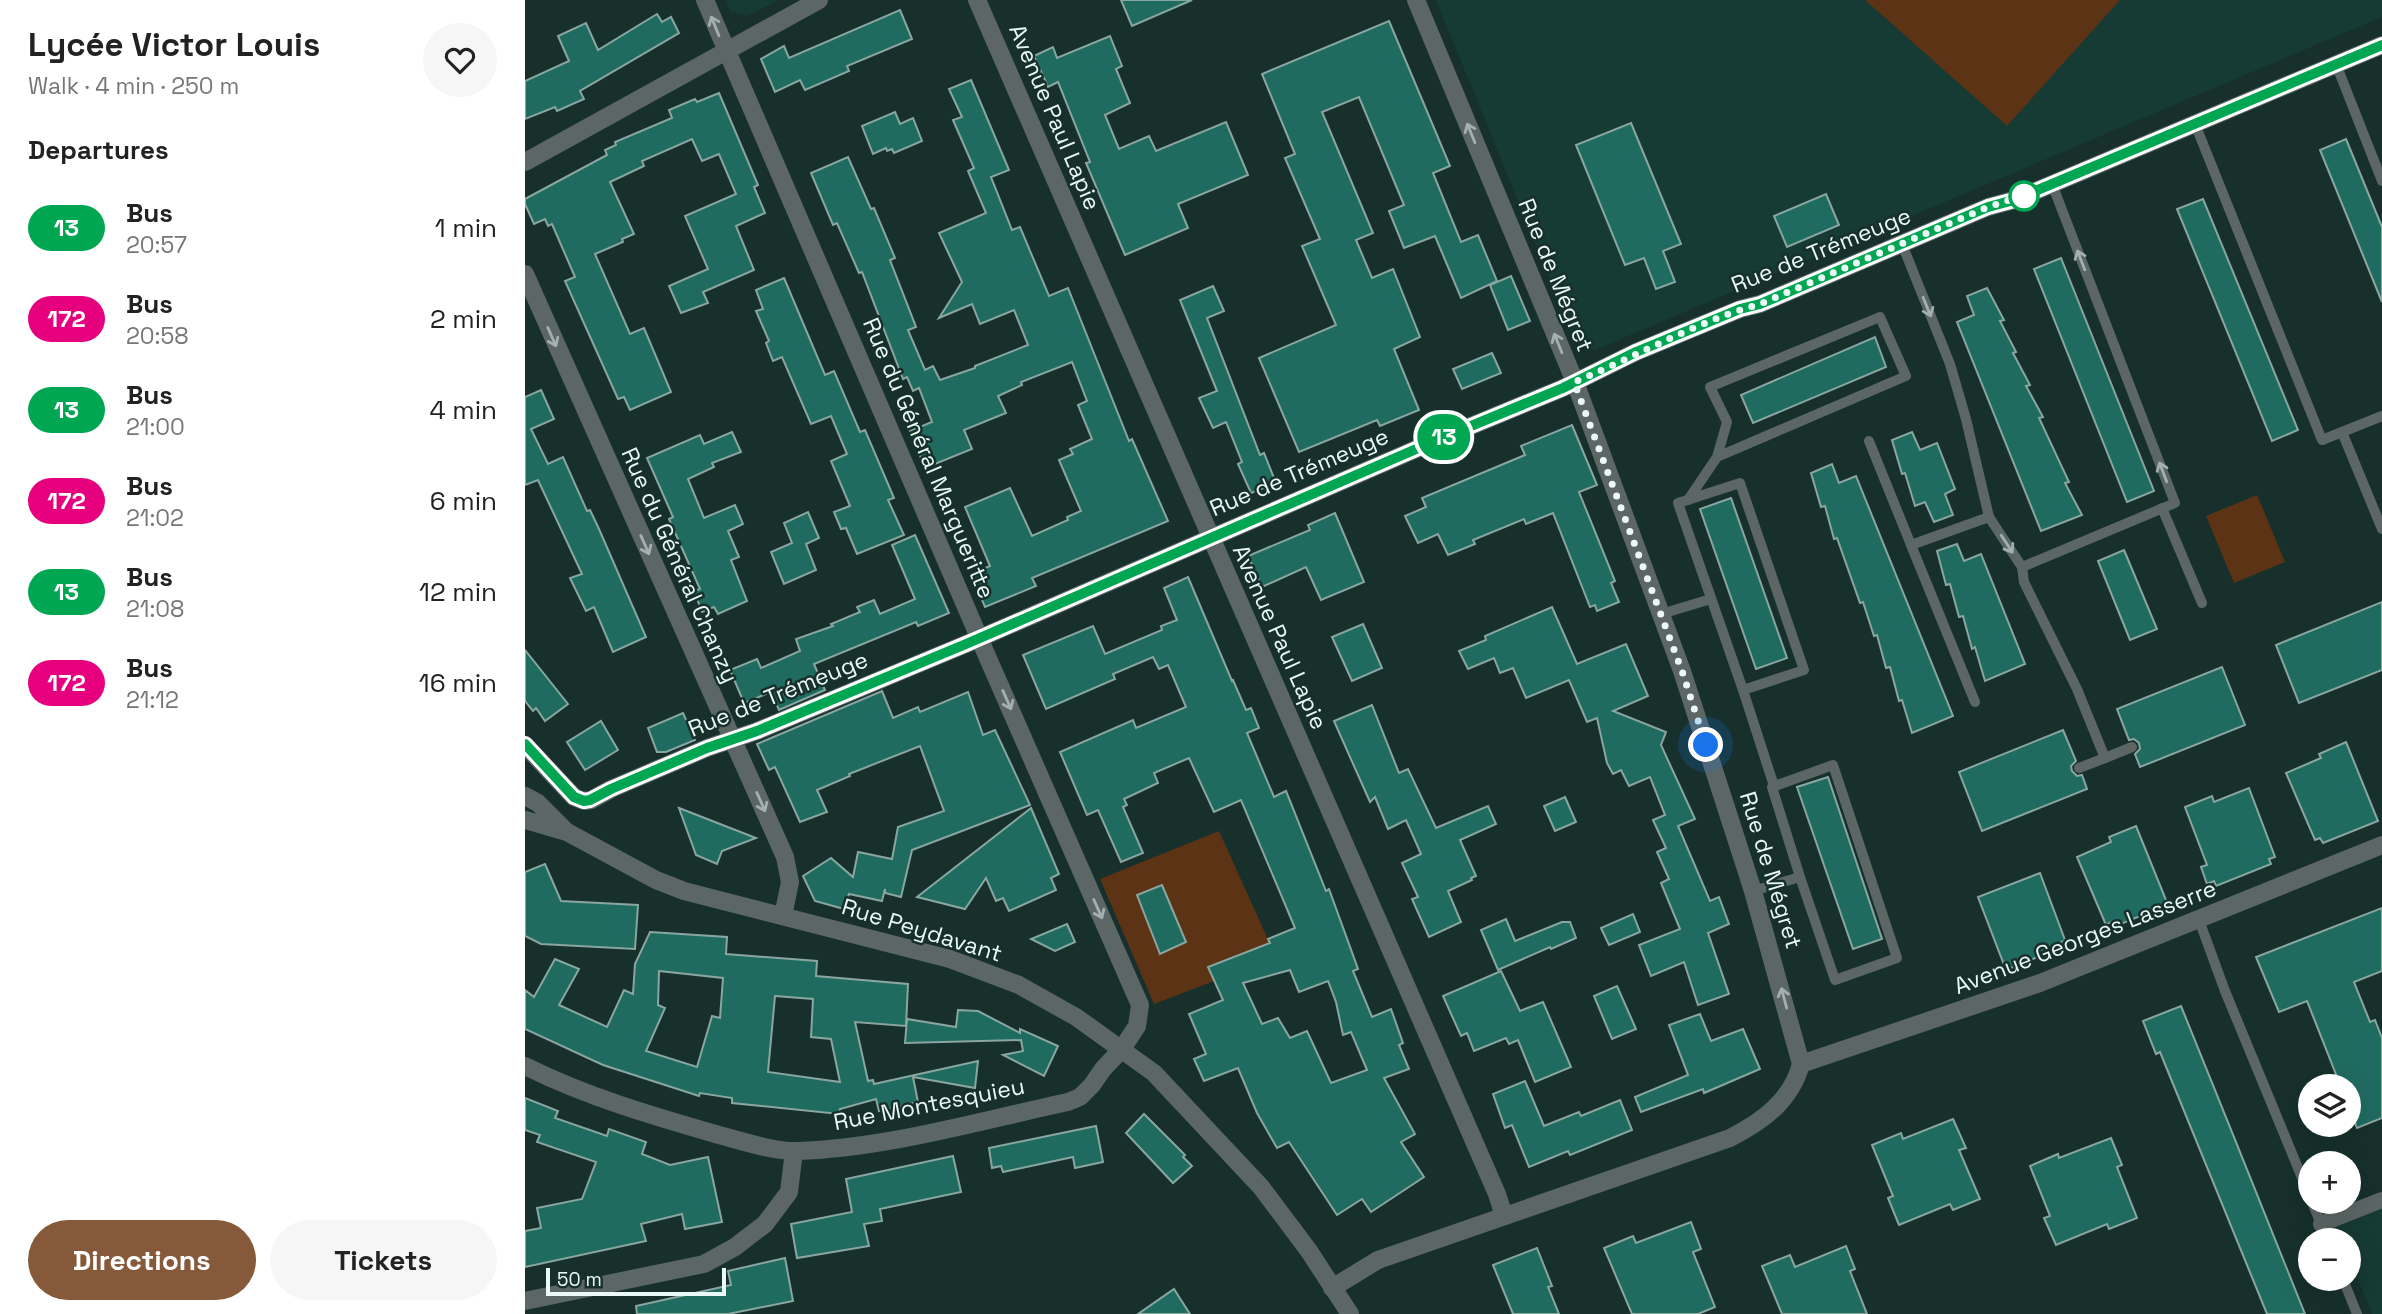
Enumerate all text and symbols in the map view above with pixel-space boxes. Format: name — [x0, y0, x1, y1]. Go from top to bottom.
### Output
one-way arrow — [708, 15, 721, 37]
street label: Avenue Paul Lapie — [1002, 19, 1108, 215]
button: heart — [423, 23, 497, 97]
text: Lycée Victor Louis — [28, 24, 320, 66]
text: Walk · 4 min · 250 m — [28, 71, 239, 101]
one-way arrow — [1464, 123, 1477, 144]
text: Departures — [28, 133, 169, 167]
unlabelled marker — [2009, 181, 2039, 211]
street label: Rue de Mégret — [1512, 194, 1600, 356]
text: Bus — [126, 196, 173, 230]
street label: Rue de Trémeuge — [1727, 200, 1915, 300]
text: 1 min — [435, 211, 497, 245]
text: 13 — [54, 212, 79, 243]
text: 20:57 — [126, 230, 187, 260]
one-way arrow — [2074, 249, 2087, 271]
text: Bus — [126, 287, 173, 321]
one-way arrow — [1922, 296, 1935, 317]
text: 2 min — [430, 302, 497, 336]
text: 172 — [47, 303, 86, 334]
street label: Rue du Général Margueritte — [856, 313, 1002, 603]
text: 20:58 — [126, 321, 189, 351]
one-way arrow — [547, 326, 560, 347]
one-way arrow — [1551, 333, 1564, 355]
text: Bus — [126, 378, 173, 412]
text: 4 min — [429, 393, 497, 427]
text: 13 — [54, 394, 79, 425]
text: 21:00 — [126, 412, 185, 442]
line badge: 13 — [1413, 414, 1475, 460]
street label: Rue de Trémeuge — [1205, 421, 1393, 523]
text: 13 — [1431, 421, 1457, 452]
street label: Rue du Général Chanzy — [614, 443, 746, 687]
one-way arrow — [2156, 461, 2169, 483]
text: Bus — [126, 469, 173, 503]
text: 6 min — [430, 484, 497, 518]
text: 172 — [47, 485, 86, 516]
text: 21:02 — [126, 503, 184, 533]
one-way arrow — [639, 534, 652, 555]
one-way arrow — [2000, 534, 2014, 554]
street label: Avenue Paul Lapie — [1226, 540, 1334, 734]
text: Bus — [126, 560, 173, 594]
text: 12 min — [419, 575, 497, 609]
text: 13 — [54, 576, 79, 607]
text: 21:08 — [126, 594, 184, 624]
street label: Rue de Trémeuge — [684, 644, 872, 744]
text: Bus — [126, 651, 173, 685]
text: 16 min — [419, 666, 497, 700]
text: 172 — [47, 667, 86, 698]
text: 21:12 — [126, 685, 179, 715]
one-way arrow — [1001, 689, 1014, 711]
your location — [1688, 727, 1723, 762]
street label: Rue de Mégret — [1733, 788, 1809, 952]
one-way arrow — [755, 791, 768, 812]
street label: Avenue Georges Lasserre — [1949, 873, 2221, 1001]
street label: Rue Peydavant — [838, 891, 1006, 969]
one-way arrow — [1092, 897, 1105, 919]
one-way arrow — [1776, 987, 1789, 1009]
street label: Rue Montesquieu — [831, 1071, 1027, 1137]
map controls — [2298, 1074, 2361, 1291]
button: layers — [2298, 1074, 2361, 1137]
button: + — [2298, 1151, 2361, 1214]
button: Directions — [28, 1220, 256, 1300]
button: Tickets — [270, 1220, 497, 1300]
button: − — [2298, 1228, 2361, 1291]
scale bar — [546, 1265, 726, 1297]
text: 50 m — [557, 1267, 602, 1292]

